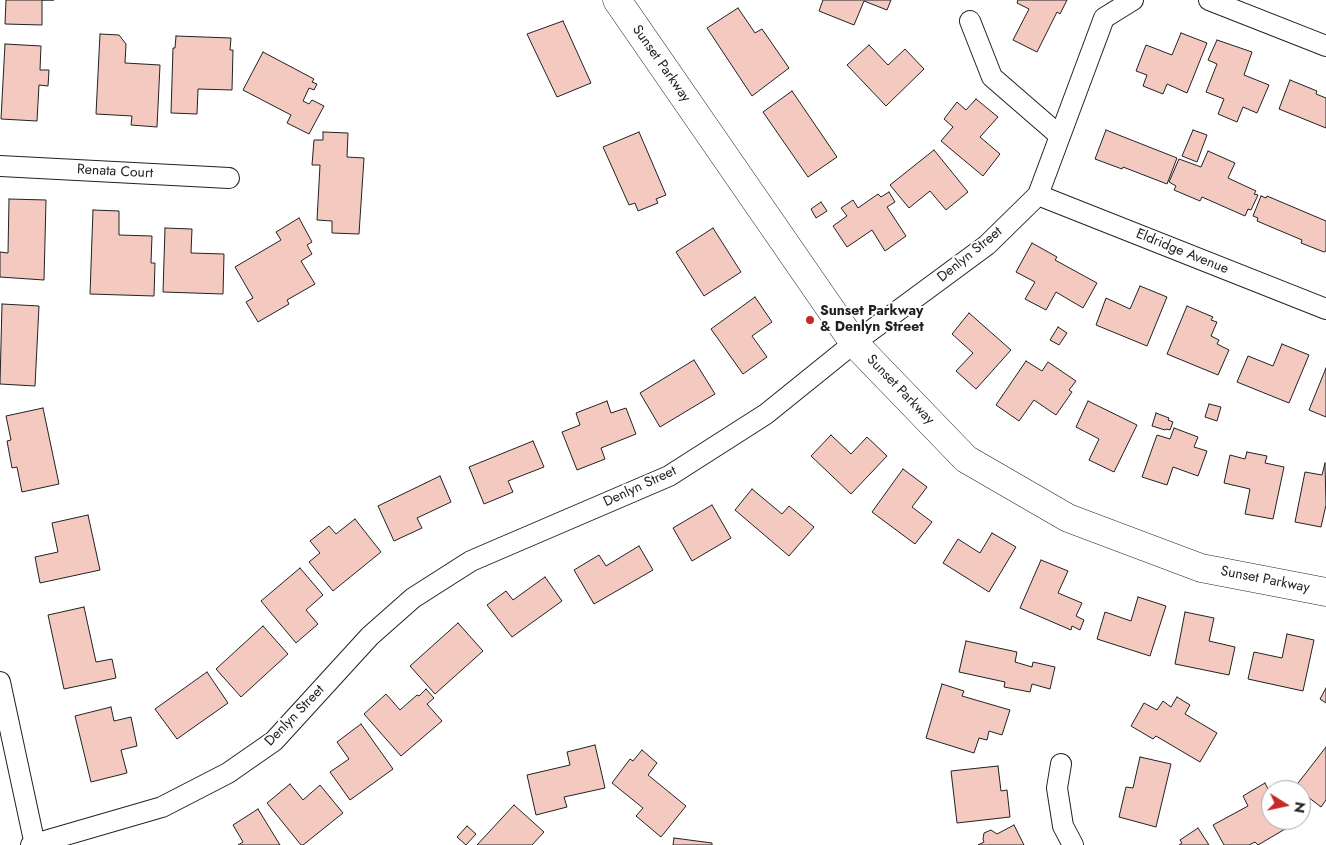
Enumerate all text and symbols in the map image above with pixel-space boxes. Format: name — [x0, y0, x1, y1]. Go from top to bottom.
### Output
street label: Sunset Parkway — [628, 22, 694, 106]
street label: Renata Court — [77, 162, 153, 182]
street label: Denlyn Street — [934, 224, 1006, 286]
street label: Eldridge Avenue — [1133, 226, 1231, 278]
place label: Sunset Parkway & Denlyn Street — [820, 304, 924, 336]
marker: Sunset Parkway & Denlyn Street — [804, 314, 816, 326]
street label: Sunset Parkway — [863, 352, 937, 428]
street label: Denlyn Street — [601, 463, 679, 511]
street label: Sunset Parkway — [1219, 563, 1311, 597]
street label: Denlyn Street — [262, 682, 328, 750]
north arrow — [1261, 780, 1311, 830]
text: N — [1289, 800, 1311, 815]

